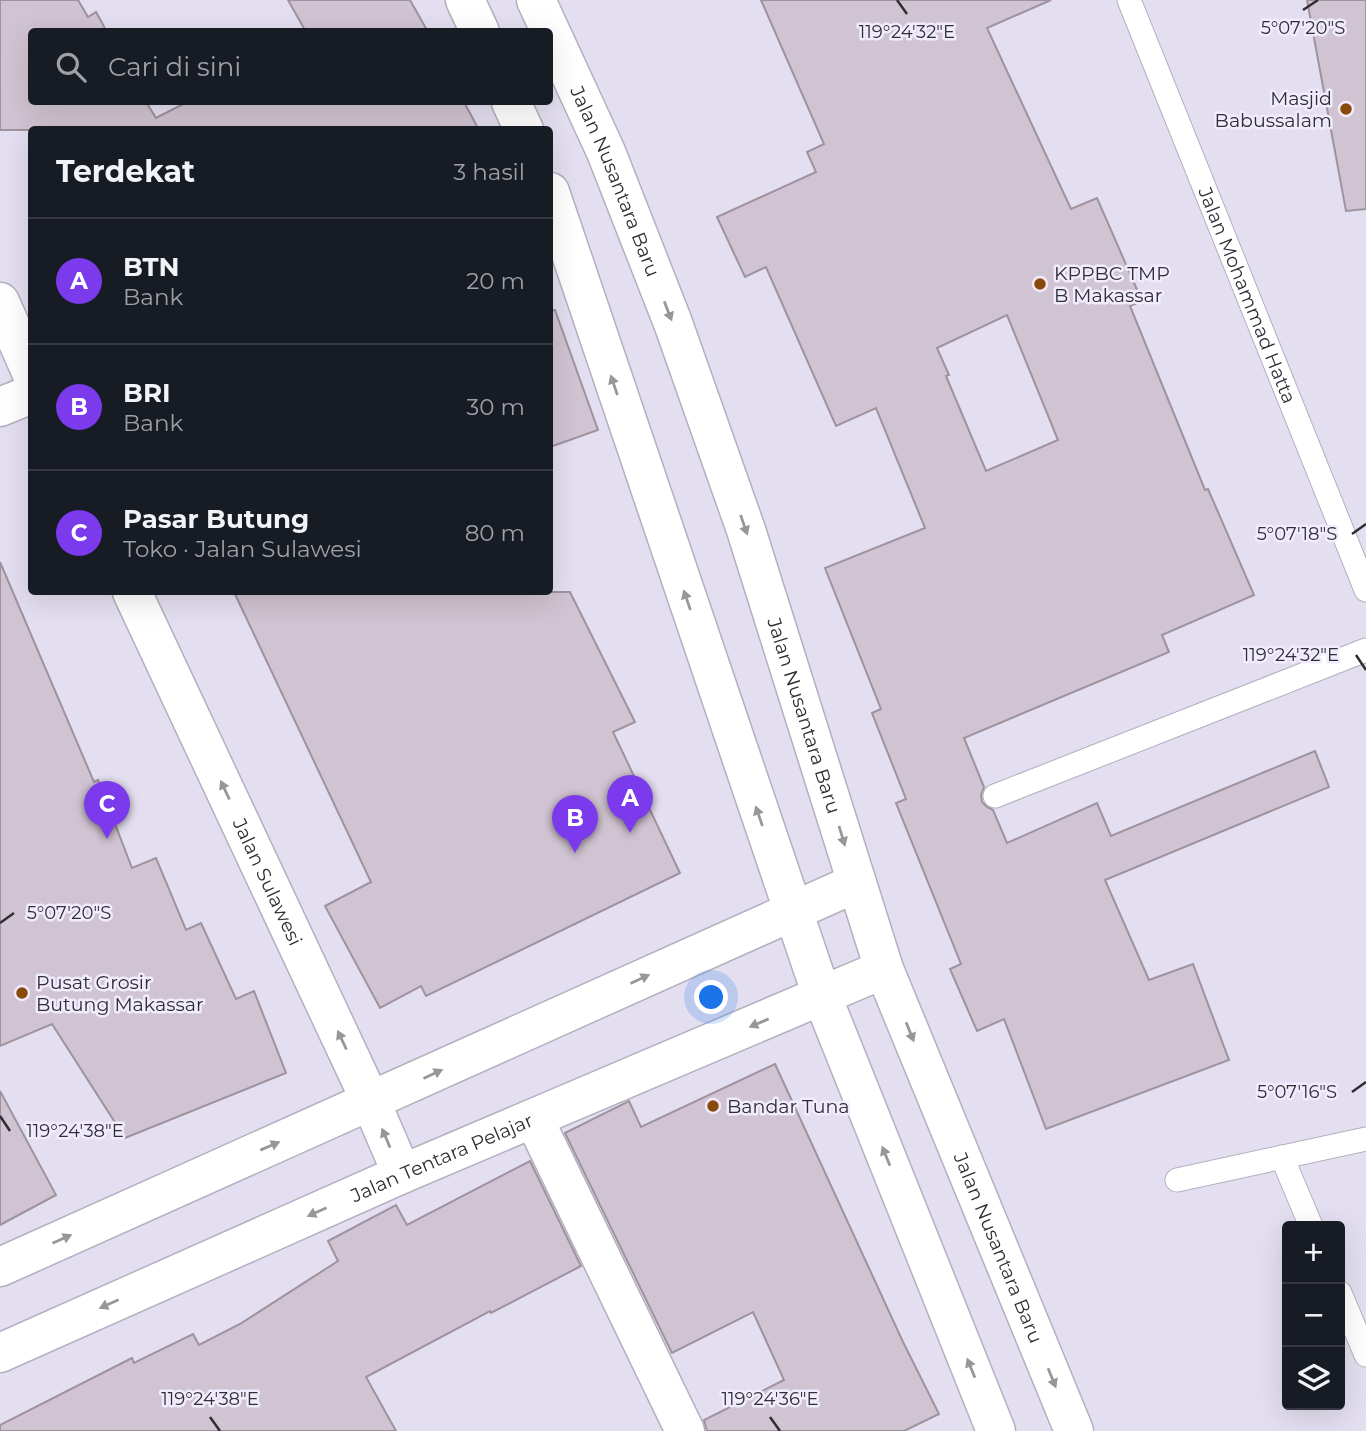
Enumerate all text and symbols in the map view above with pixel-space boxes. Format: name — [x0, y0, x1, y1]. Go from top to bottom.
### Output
text: 5°07'20"S — [1261, 17, 1345, 39]
text: 119°24'32"E — [859, 21, 955, 43]
search box — [28, 28, 553, 105]
icon: search — [52, 48, 90, 86]
text: Cari di sini — [108, 51, 241, 83]
street label: Jalan Nusantara Baru — [565, 82, 665, 280]
place label: Masjid Babussalam — [1215, 87, 1332, 132]
marker: Masjid Babussalam — [1338, 101, 1354, 117]
text: Terdekat — [56, 153, 195, 190]
text: 3 hasil — [453, 158, 525, 186]
street label: Jalan Mohammad Hatta — [1193, 183, 1301, 407]
text: BTN — [123, 251, 180, 283]
place label: KPPBC TMP B Makassar — [1054, 262, 1170, 307]
text: A — [70, 267, 88, 295]
text: 20 m — [466, 267, 525, 295]
marker: KPPBC TMP B Makassar — [1032, 276, 1048, 292]
text: Bank — [123, 283, 183, 311]
one-way arrow — [663, 300, 674, 321]
one-way arrow — [608, 374, 619, 395]
text: BRI — [123, 377, 171, 409]
text: B — [70, 393, 88, 421]
text: 30 m — [466, 393, 525, 421]
text: Bank — [123, 409, 183, 437]
text: Pasar Butung — [123, 503, 309, 535]
one-way arrow — [739, 515, 750, 536]
text: C — [71, 519, 87, 547]
text: 80 m — [465, 519, 525, 547]
text: 5°07'18"S — [1257, 523, 1337, 545]
text: Toko · Jalan Sulawesi — [123, 535, 362, 563]
one-way arrow — [681, 590, 692, 611]
street label: Jalan Nusantara Baru — [762, 614, 845, 817]
text: 119°24'32"E — [1243, 644, 1339, 666]
pin: A — [607, 775, 653, 833]
one-way arrow — [219, 780, 231, 800]
pin: C — [84, 781, 130, 839]
pin: B — [552, 795, 598, 853]
one-way arrow — [753, 805, 764, 826]
street label: Jalan Sulawesi — [227, 814, 307, 949]
one-way arrow — [837, 825, 847, 846]
text: 5°07'20"S — [27, 902, 111, 924]
place label: Pusat Grosir Butung Makassar — [36, 971, 204, 1016]
one-way arrow — [630, 973, 650, 985]
your location — [694, 980, 728, 1014]
marker: Pusat Grosir Butung Makassar — [14, 985, 30, 1001]
one-way arrow — [749, 1017, 769, 1029]
one-way arrow — [905, 1021, 916, 1042]
one-way arrow — [336, 1030, 348, 1050]
one-way arrow — [423, 1068, 443, 1080]
text: 5°07'16"S — [1257, 1081, 1337, 1103]
place label: Bandar Tuna — [727, 1095, 850, 1118]
marker: Bandar Tuna — [705, 1098, 721, 1114]
street label: Jalan Tentara Pelajar — [346, 1109, 536, 1208]
text: 119°24'38"E — [26, 1120, 124, 1142]
one-way arrow — [381, 1127, 392, 1148]
one-way arrow — [260, 1140, 280, 1152]
one-way arrow — [881, 1146, 892, 1167]
street label: Jalan Nusantara Baru — [948, 1148, 1048, 1347]
one-way arrow — [307, 1206, 327, 1218]
map controls — [1282, 1221, 1345, 1410]
button: + — [1282, 1221, 1345, 1284]
one-way arrow — [52, 1233, 72, 1245]
button: − — [1282, 1284, 1345, 1347]
one-way arrow — [99, 1298, 119, 1310]
button: layers — [1282, 1347, 1345, 1410]
one-way arrow — [965, 1357, 976, 1378]
one-way arrow — [1047, 1368, 1058, 1389]
text: 119°24'38"E — [161, 1388, 259, 1410]
text: 119°24'36"E — [722, 1388, 818, 1410]

